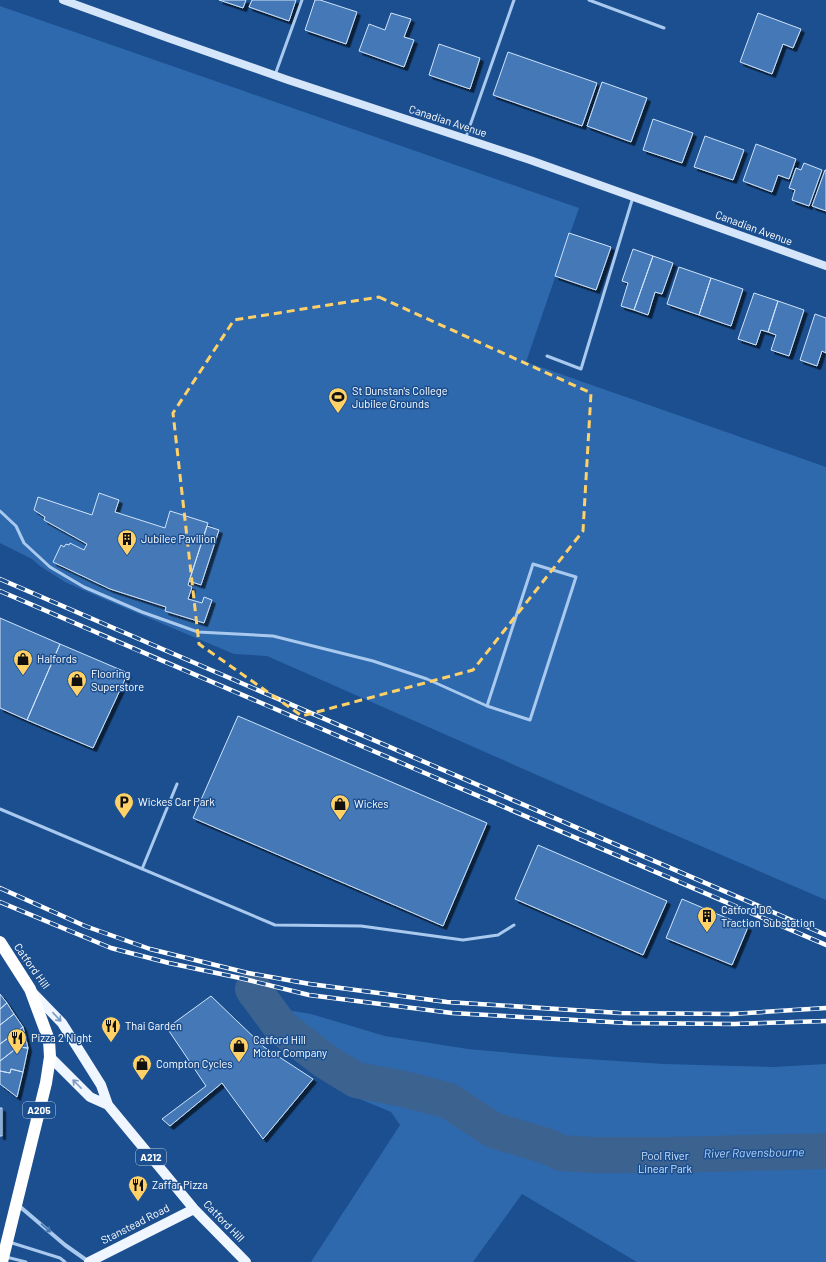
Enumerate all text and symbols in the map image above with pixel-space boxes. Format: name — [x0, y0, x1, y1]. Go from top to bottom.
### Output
street label: Canadian Avenue — [407, 102, 489, 139]
street label: Canadian Avenue — [714, 208, 795, 248]
place label: St Dunstan's College Jubilee Grounds — [352, 384, 448, 410]
sports icon: St Dunstan's College Jubilee Grounds — [327, 386, 349, 414]
building icon: Jubilee Pavilion — [116, 528, 138, 556]
place label: Jubilee Pavilion — [141, 532, 216, 545]
shop icon: Halfords — [12, 648, 34, 676]
place label: Halfords — [37, 652, 77, 665]
place label: Flooring Superstore — [91, 667, 144, 693]
shop icon: Flooring Superstore — [66, 669, 88, 697]
parking icon: Wickes Car Park — [113, 791, 135, 819]
shop icon: Wickes — [329, 793, 351, 821]
place label: Wickes Car Park — [138, 795, 215, 808]
place label: Wickes — [354, 797, 389, 810]
place label: Catford DC Traction Substation — [721, 903, 815, 929]
building icon: Catford DC Traction Substation — [696, 905, 718, 933]
street label: Catford Hill — [12, 940, 53, 991]
one-way arrow — [52, 1012, 61, 1023]
restaurant icon: Thai Garden — [100, 1015, 122, 1043]
place label: Thai Garden — [125, 1019, 182, 1032]
restaurant icon: Pizza 2 Night — [6, 1027, 28, 1055]
place label: Pizza 2 Night — [31, 1031, 92, 1044]
place label: Catford Hill Motor Company — [253, 1033, 327, 1059]
shop icon: Catford Hill Motor Company — [228, 1035, 250, 1063]
shop icon: Compton Cycles — [131, 1053, 153, 1081]
place label: Compton Cycles — [156, 1057, 233, 1070]
one-way arrow — [72, 1079, 82, 1089]
road number: A205 — [23, 1102, 55, 1118]
water label: River Ravensbourne — [704, 1144, 804, 1160]
road number: A212 — [136, 1149, 166, 1165]
park label: Pool River Linear Park — [638, 1149, 693, 1175]
restaurant icon: Zaffar Pizza — [127, 1174, 149, 1202]
place label: Zaffar Pizza — [152, 1178, 208, 1191]
street label: Catford Hill — [201, 1197, 247, 1244]
street label: Stanstead Road — [98, 1201, 171, 1246]
one-way arrow — [40, 1224, 51, 1233]

